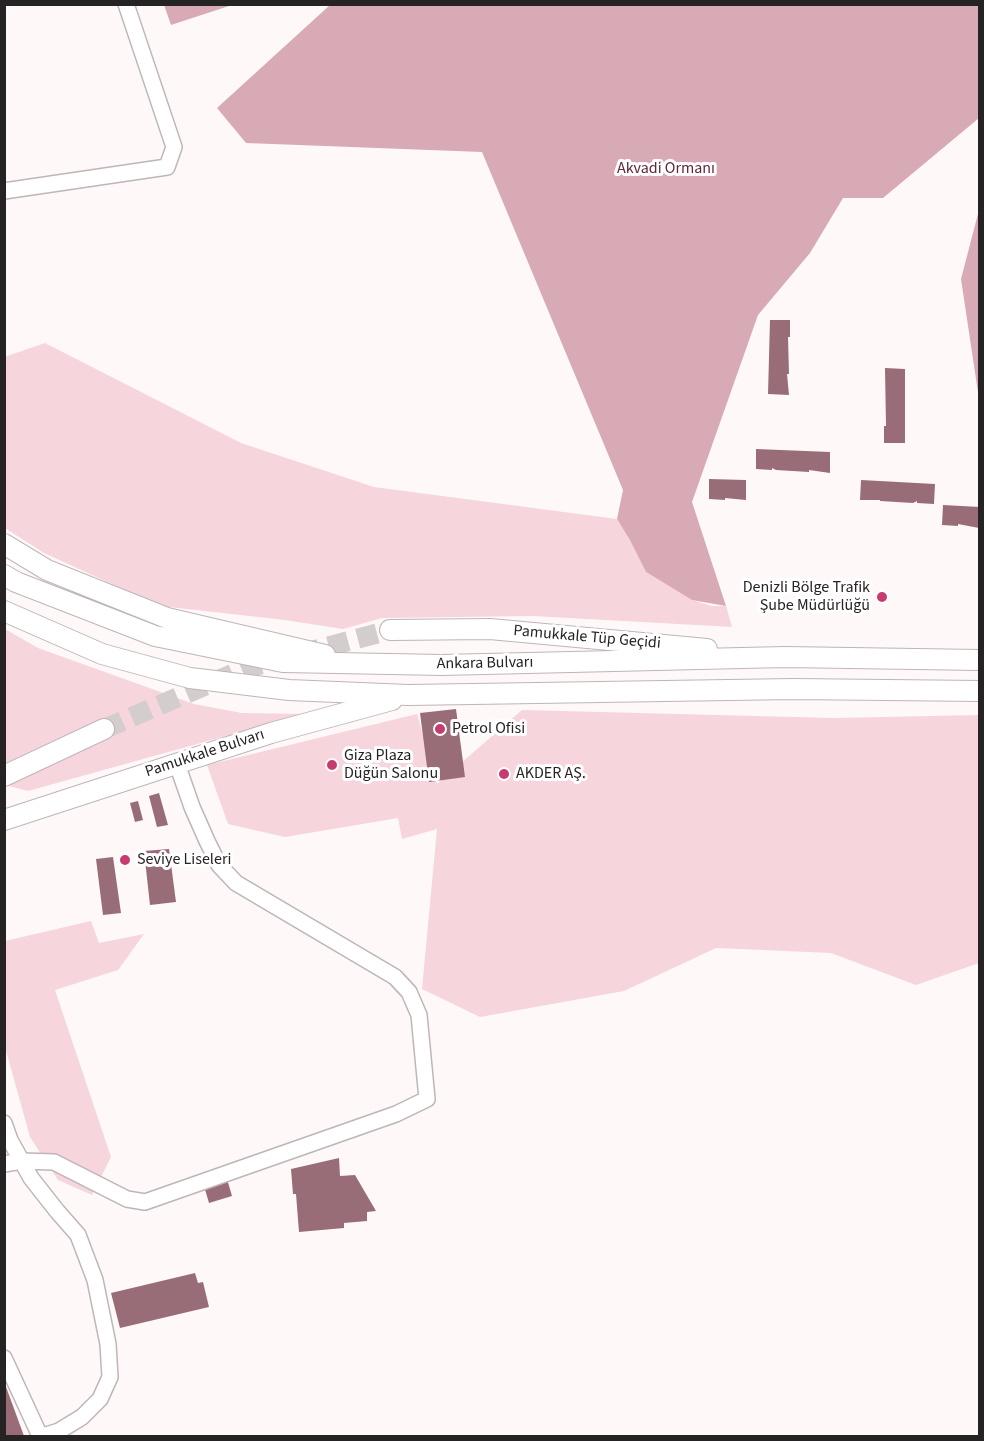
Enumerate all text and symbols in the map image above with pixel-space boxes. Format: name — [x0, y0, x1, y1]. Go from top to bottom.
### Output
park label: Akvadi Ormanı — [617, 159, 715, 179]
place label: Denizli Bölge Trafik Şube Müdürlüğü — [743, 578, 870, 616]
marker: Denizli Bölge Trafik Şube Müdürlüğü — [875, 590, 889, 604]
street label: Pamukkale Tüp Geçidi — [513, 622, 661, 654]
street label: Ankara Bulvarı — [437, 654, 533, 674]
place label: Petrol Ofisi — [452, 719, 525, 739]
marker: Petrol Ofisi — [433, 722, 447, 736]
street label: Pamukkale Bulvarı — [143, 726, 267, 782]
place label: Giza Plaza Düğün Salonu — [344, 746, 438, 784]
marker: Giza Plaza Düğün Salonu — [325, 758, 339, 772]
place label: AKDER AŞ. — [516, 764, 586, 784]
marker: AKDER AŞ. — [497, 767, 511, 781]
place label: Seviye Liseleri — [137, 850, 231, 870]
marker: Seviye Liseleri — [118, 853, 132, 867]

